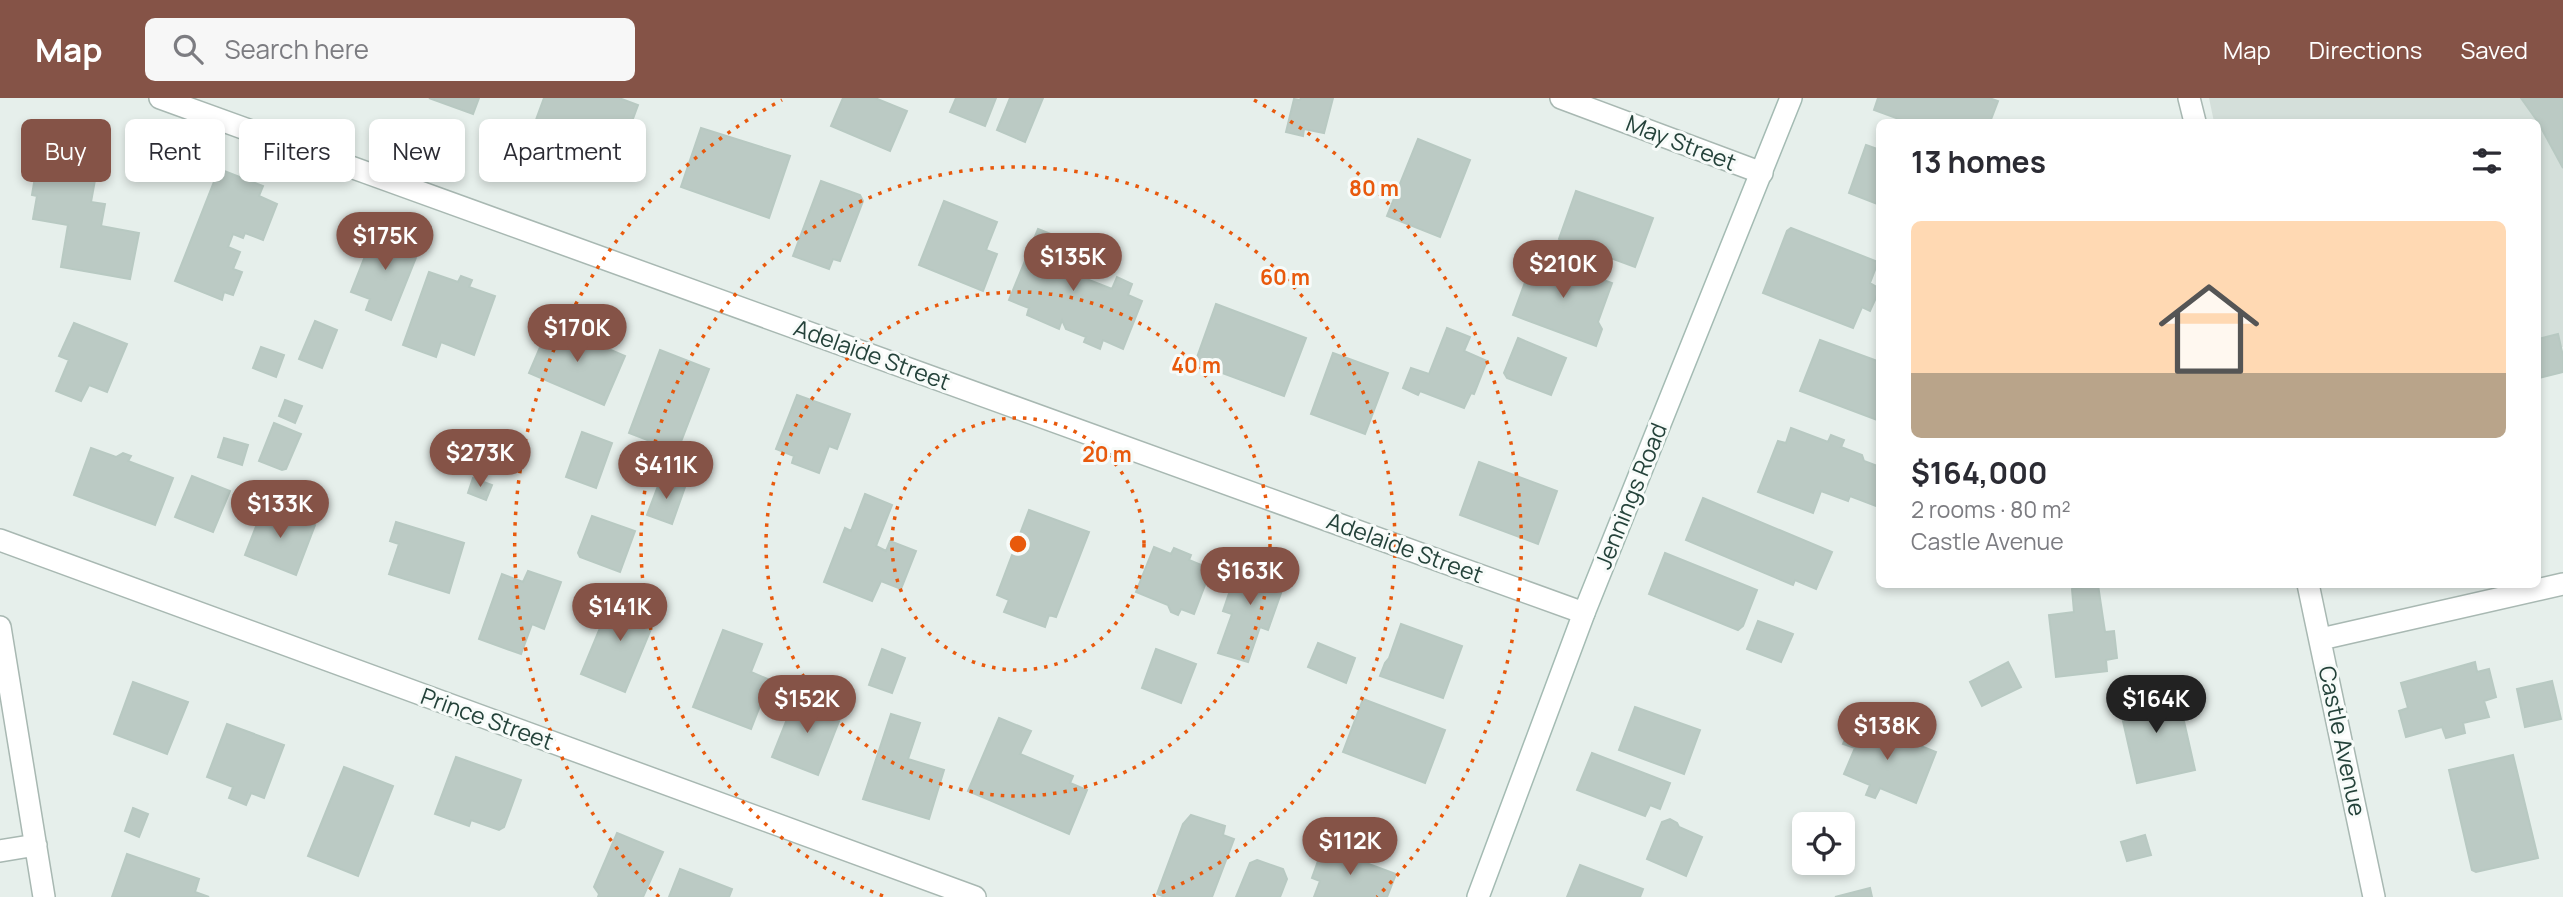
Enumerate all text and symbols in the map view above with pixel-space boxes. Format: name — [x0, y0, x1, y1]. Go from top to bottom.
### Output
search box — [145, 18, 635, 81]
text: Map — [35, 27, 103, 72]
icon: search — [169, 30, 207, 68]
text: Search here — [225, 31, 369, 67]
text: Map — [2223, 33, 2271, 66]
text: Directions — [2309, 33, 2422, 66]
text: Saved — [2460, 33, 2528, 66]
street label: May Street — [1622, 106, 1741, 178]
chip: Buy — [21, 119, 111, 182]
chip: Rent — [125, 119, 225, 182]
chip: Filters — [239, 119, 355, 182]
chip: New — [369, 119, 465, 182]
chip: Apartment — [479, 119, 646, 182]
text: 13 homes — [1911, 141, 2046, 182]
icon: filters — [2468, 142, 2506, 180]
text: 80 m — [1349, 174, 1399, 202]
pin: $175K — [336, 212, 434, 272]
text: $175K — [352, 219, 418, 251]
pin: $135K — [1024, 234, 1122, 293]
text: $135K — [1040, 240, 1106, 272]
pin: $210K — [1514, 240, 1612, 300]
text: $210K — [1529, 247, 1597, 279]
text: 60 m — [1260, 263, 1310, 291]
icon: home — [2146, 266, 2272, 392]
pin: $170K — [528, 304, 626, 364]
text: $170K — [544, 311, 610, 343]
street label: Adelaide Street — [790, 311, 955, 397]
text: 40 m — [1171, 351, 1221, 379]
street label: Jennings Road — [1586, 418, 1674, 573]
pin: $273K — [431, 430, 529, 489]
text: $273K — [446, 436, 514, 468]
text: 20 m — [1082, 440, 1132, 468]
pin: $411K — [617, 442, 715, 501]
text: $411K — [634, 448, 698, 480]
text: $164,000 — [1911, 452, 2048, 493]
pin: $133K — [231, 480, 329, 540]
text: $133K — [247, 487, 313, 519]
text: 2 rooms · 80 m² — [1911, 493, 2071, 525]
street label: Adelaide Street — [1323, 504, 1488, 590]
text: Castle Avenue — [1911, 525, 2064, 557]
centre of rings — [1006, 532, 1030, 556]
pin: $163K — [1201, 547, 1299, 607]
text: $163K — [1216, 554, 1284, 586]
pin: $141K — [571, 584, 669, 643]
text: $141K — [588, 590, 652, 622]
street label: Castle Avenue — [2311, 663, 2375, 819]
pin: $152K — [758, 676, 856, 735]
pin: $164K — [2107, 676, 2205, 735]
street label: Prince Street — [417, 679, 558, 757]
text: $152K — [774, 682, 840, 714]
text: $164K — [2122, 682, 2190, 714]
pin: $138K — [1838, 702, 1936, 762]
text: $138K — [1854, 709, 1920, 741]
map controls — [1792, 812, 1855, 875]
button: locate — [1792, 812, 1855, 875]
pin: $112K — [1301, 818, 1399, 877]
text: $112K — [1318, 824, 1382, 856]

